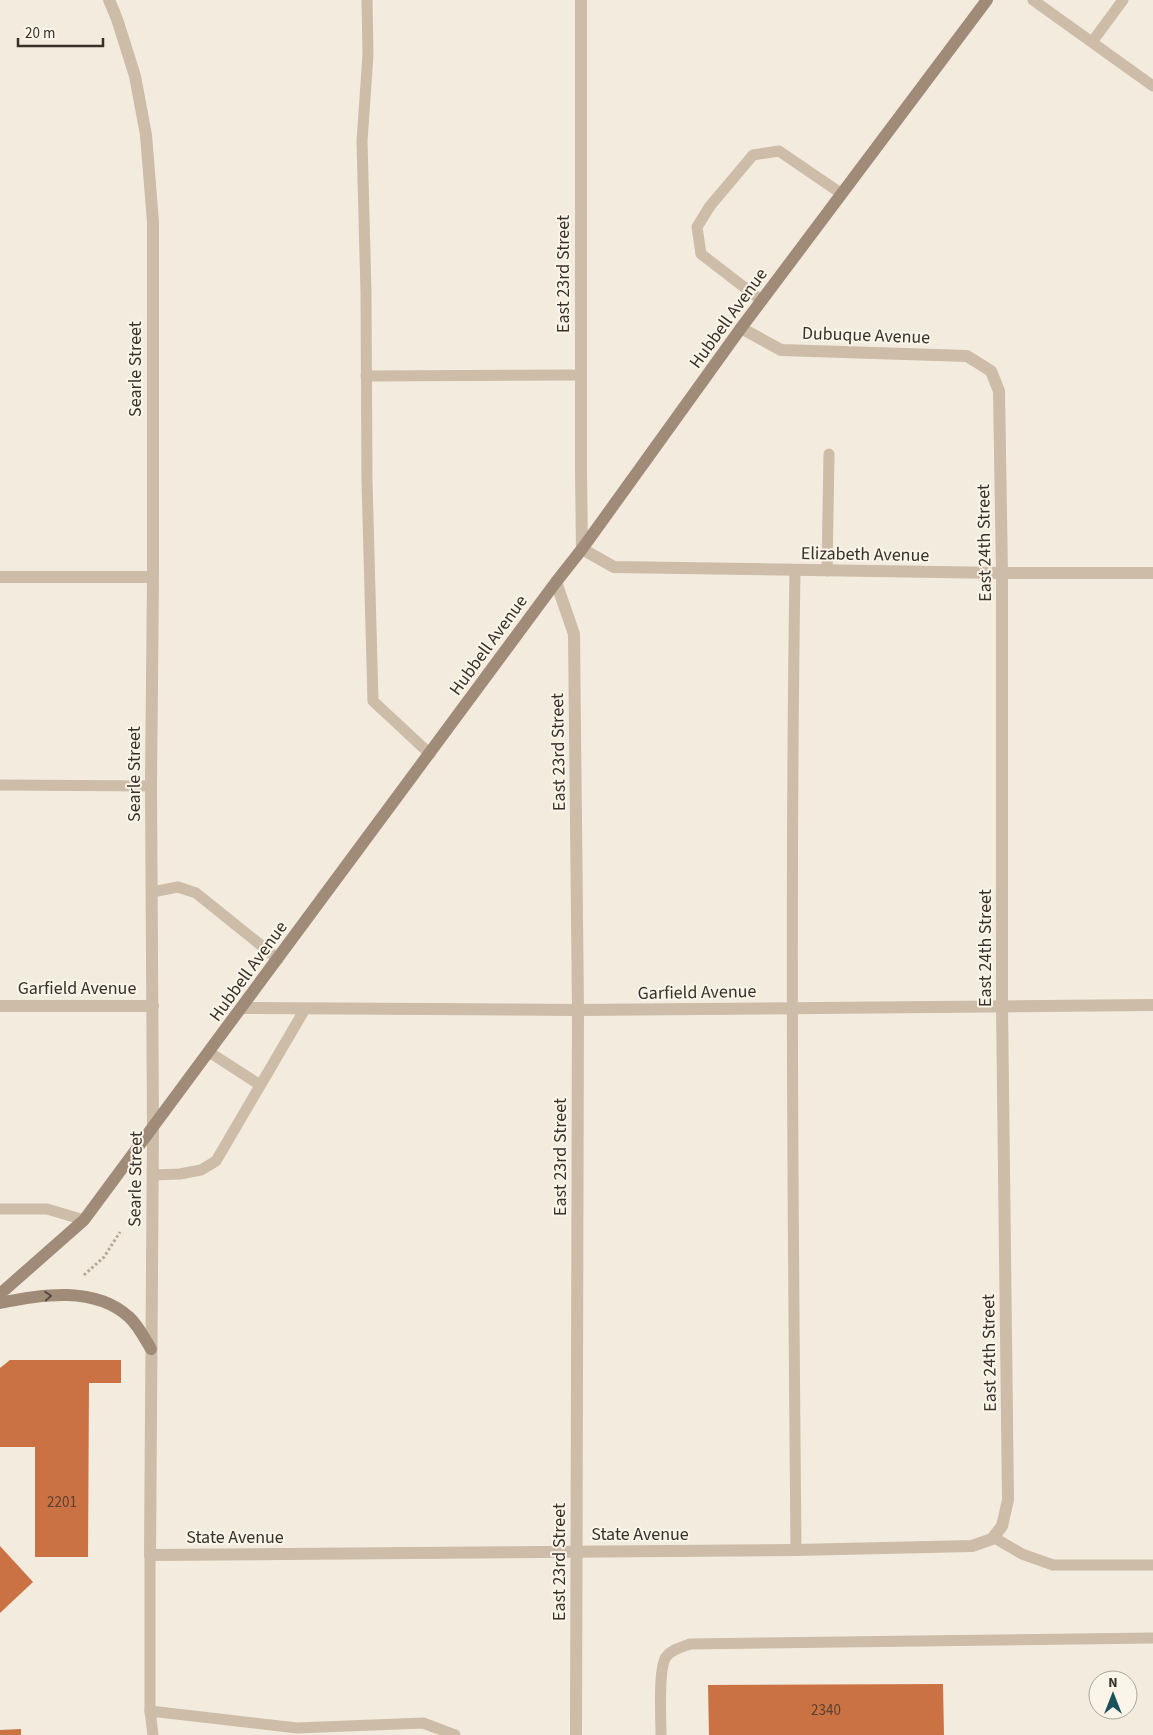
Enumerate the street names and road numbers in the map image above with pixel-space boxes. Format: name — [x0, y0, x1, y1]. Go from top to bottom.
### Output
street label: East 23rd Street — [551, 215, 576, 333]
street label: Hubbell Avenue — [683, 263, 773, 374]
street label: Searle Street — [123, 321, 148, 417]
street label: Dubuque Avenue — [801, 321, 931, 350]
street label: East 24th Street — [971, 484, 998, 602]
street label: Elizabeth Avenue — [801, 541, 930, 568]
street label: Hubbell Avenue — [443, 590, 533, 701]
street label: East 23rd Street — [545, 693, 572, 811]
street label: Searle Street — [122, 726, 147, 822]
street label: East 24th Street — [973, 889, 998, 1007]
street label: Hubbell Avenue — [203, 916, 293, 1027]
street label: Garfield Avenue — [18, 976, 136, 1001]
street label: Garfield Avenue — [637, 979, 757, 1006]
street label: East 23rd Street — [548, 1098, 573, 1216]
street label: Searle Street — [122, 1131, 149, 1227]
street label: East 24th Street — [976, 1294, 1003, 1412]
street label: East 23rd Street — [547, 1503, 572, 1621]
street label: State Avenue — [591, 1522, 689, 1547]
street label: State Avenue — [186, 1525, 284, 1550]

